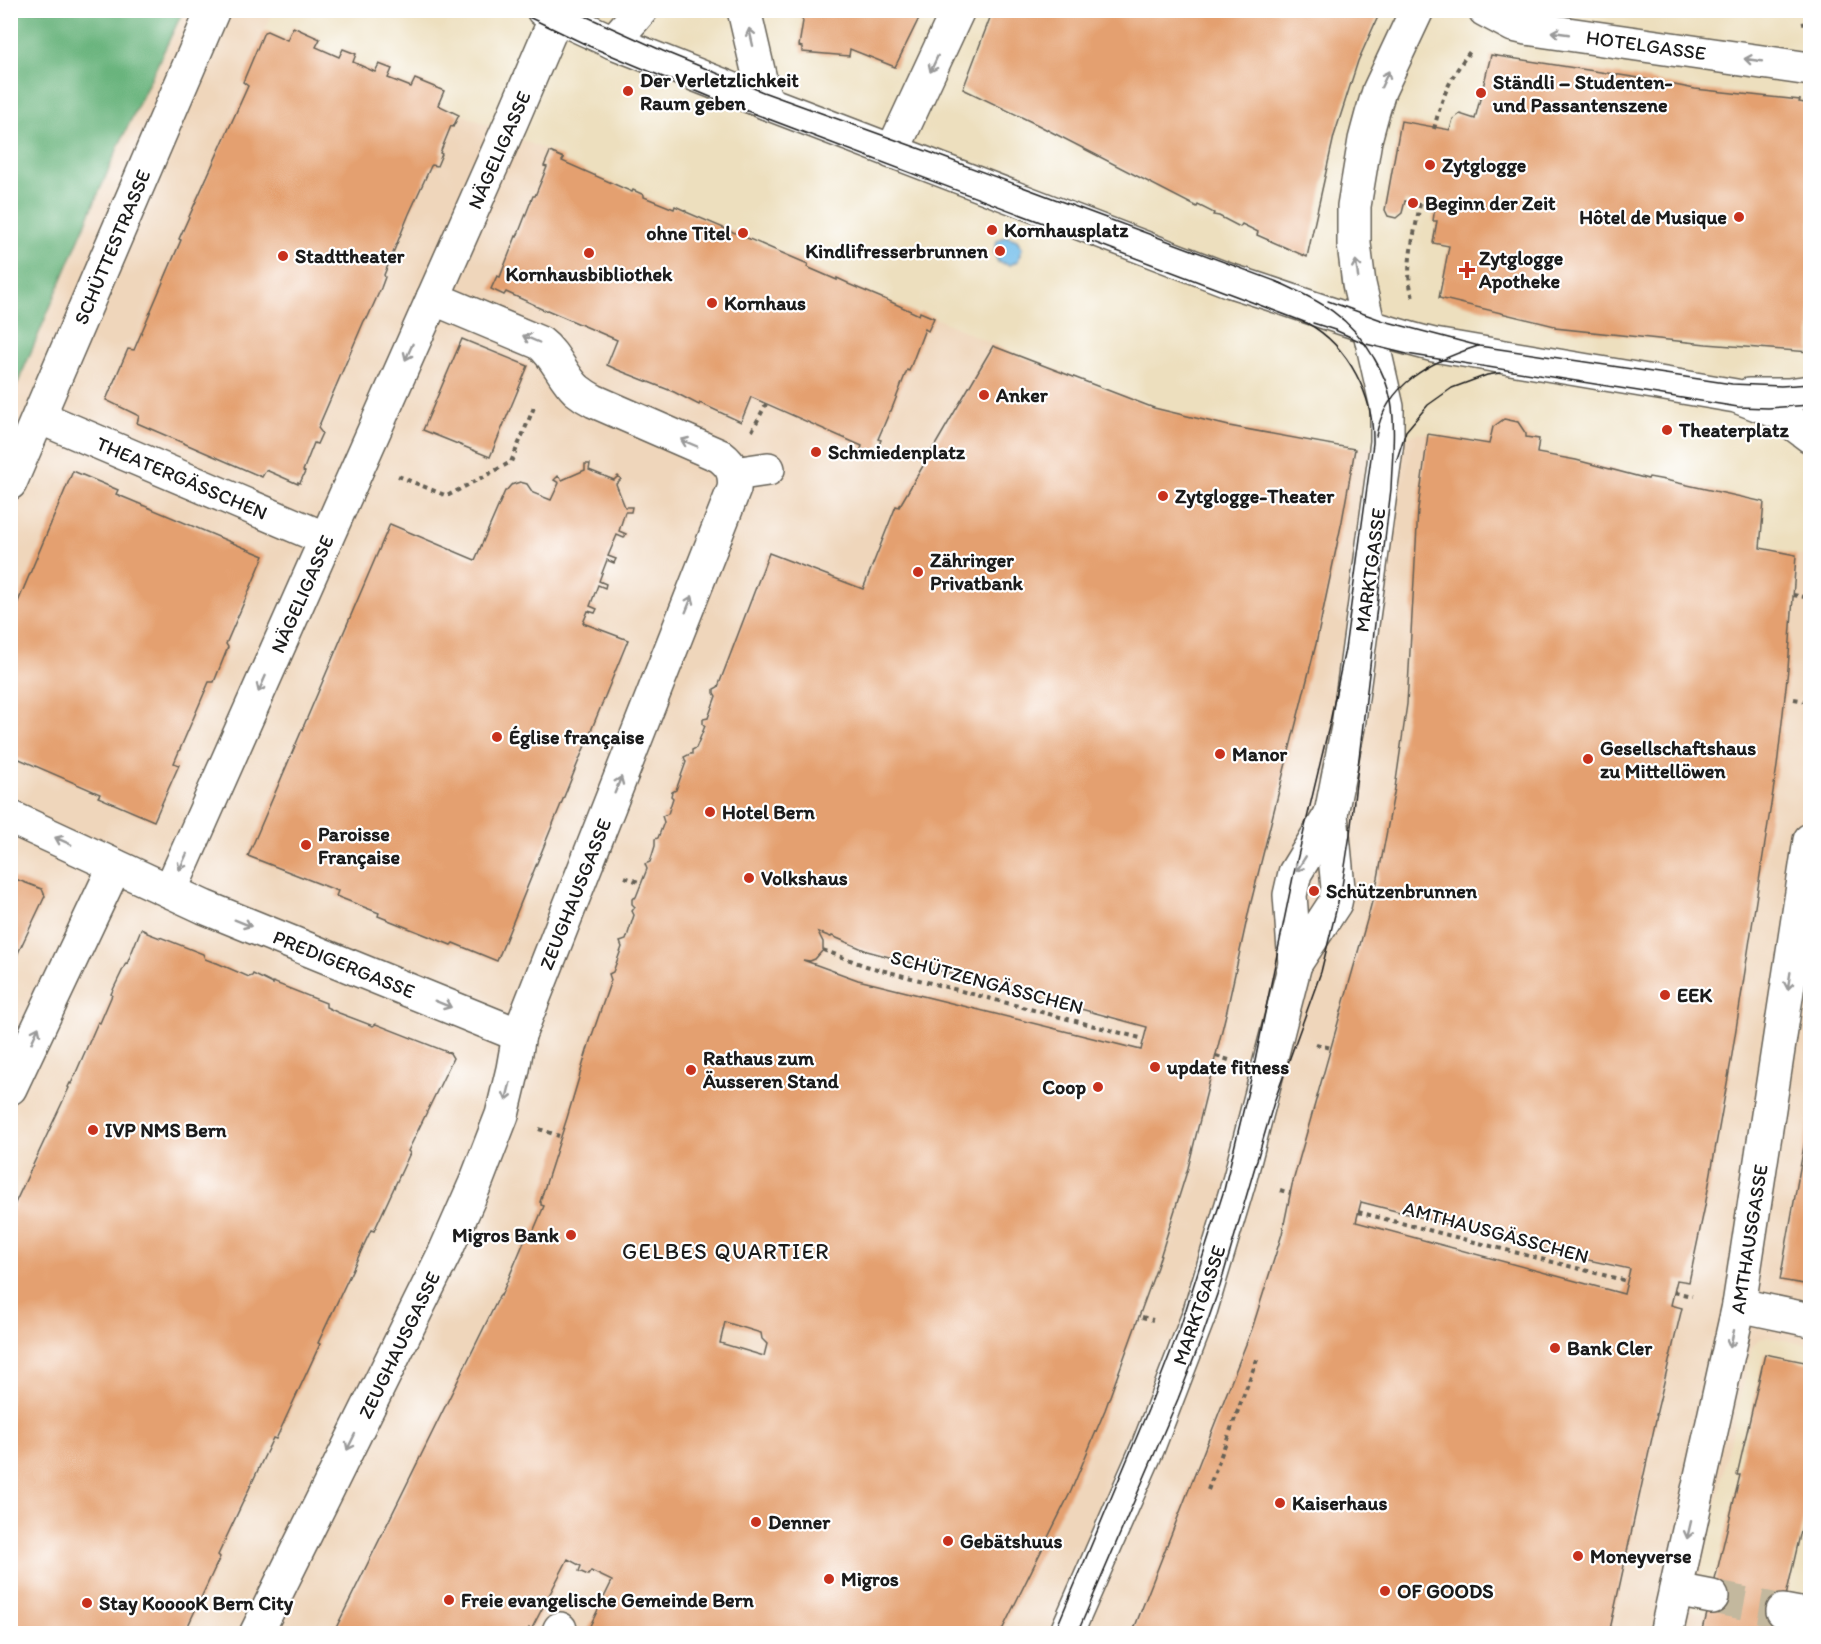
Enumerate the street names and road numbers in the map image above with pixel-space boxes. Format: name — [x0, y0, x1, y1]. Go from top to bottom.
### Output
street label: HOTELGASSE — [1584, 25, 1708, 65]
street label: NÄGELIGASSE — [462, 87, 536, 213]
street label: SCHÜTTESTRASSE — [69, 166, 155, 328]
street label: THEATERGÄSSCHEN — [93, 431, 271, 525]
street label: MARKTGASSE — [1349, 506, 1391, 634]
street label: NÄGELIGASSE — [265, 531, 339, 657]
street label: ZEUGHAUSGASSE — [534, 815, 616, 973]
street label: PREDIGERGASSE — [270, 925, 418, 1003]
street label: SCHÜTZENGÄSSCHEN — [888, 945, 1086, 1019]
street label: AMTHAUSGASSE — [1725, 1162, 1773, 1316]
street label: AMTHAUSGÄSSCHEN — [1401, 1196, 1591, 1268]
street label: MARKTGASSE — [1167, 1242, 1231, 1368]
street label: ZEUGHAUSGASSE — [353, 1267, 445, 1423]

